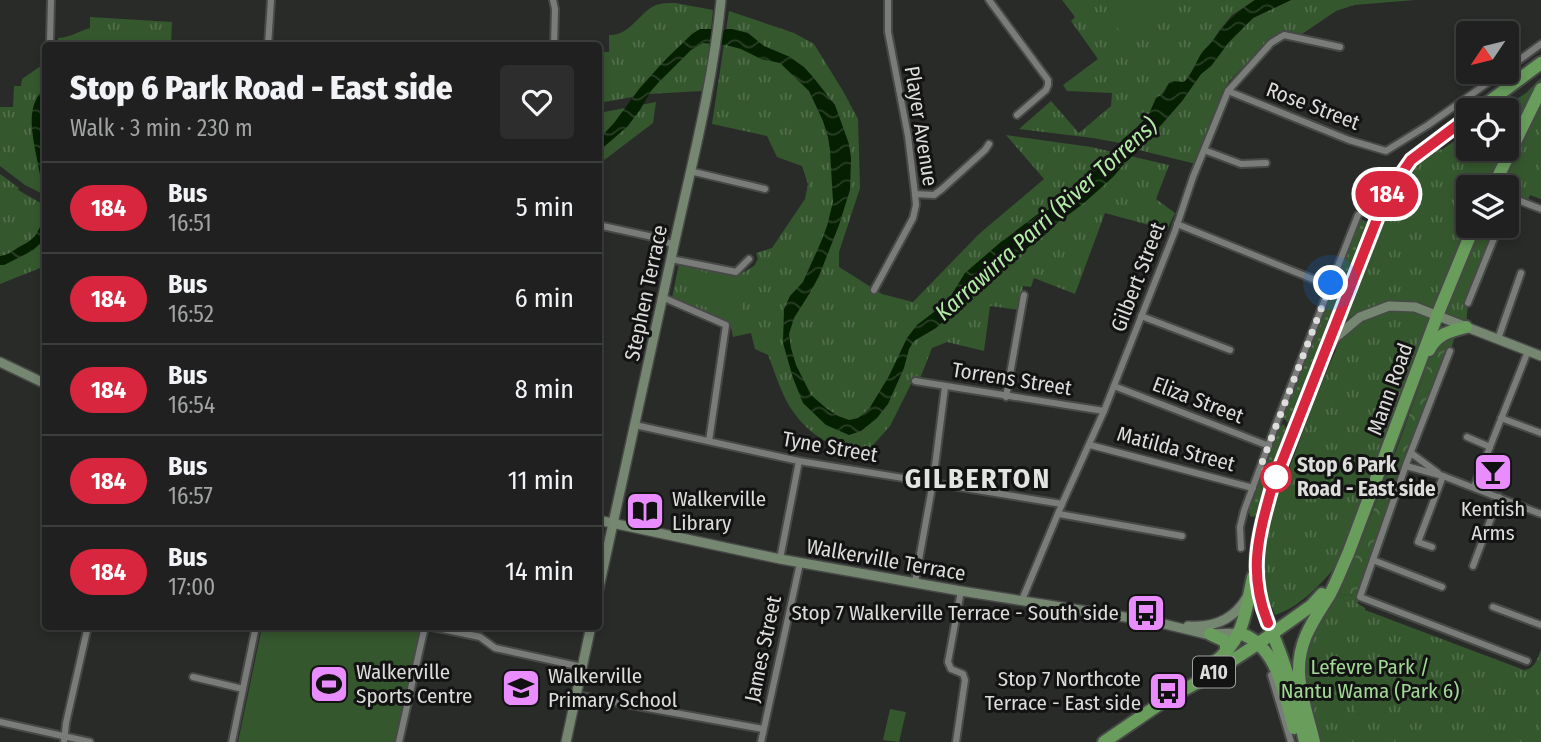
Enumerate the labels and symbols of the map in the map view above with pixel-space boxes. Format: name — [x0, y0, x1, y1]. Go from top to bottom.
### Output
north arrow — [1456, 21, 1519, 84]
street label: Player Avenue — [899, 64, 943, 188]
street label: Rose Street — [1263, 76, 1364, 136]
water label: Karrawirra Parri (River Torrens) — [929, 112, 1163, 326]
line badge: 184 — [1347, 171, 1427, 217]
street label: Gilbert Street — [1105, 218, 1171, 335]
street label: Stephen Terrace — [619, 223, 673, 363]
your location — [1313, 265, 1348, 300]
street label: Mann Road — [1361, 340, 1419, 438]
street label: Torrens Street — [950, 357, 1074, 401]
street label: Eliza Street — [1149, 371, 1247, 429]
street label: Matilda Street — [1114, 421, 1238, 477]
street label: Tyne Street — [780, 426, 880, 468]
bar icon: Kentish Arms — [1472, 451, 1514, 493]
place label: Stop 6 Park Road - East side — [1297, 452, 1436, 502]
district label: GILBERTON — [905, 462, 1051, 495]
marker: Stop 6 Park Road - East side — [1261, 462, 1291, 492]
place label: Walkerville Library — [672, 486, 766, 536]
library icon: Walkerville Library — [624, 490, 666, 532]
place label: Kentish Arms — [1461, 496, 1525, 546]
street label: Walkerville Terrace — [804, 533, 968, 587]
bus stop icon: Stop 7 Walkerville Terrace - South side — [1125, 592, 1167, 634]
street label: James Street — [739, 593, 787, 705]
place label: Stop 7 Walkerville Terrace - South side — [791, 600, 1119, 626]
park label: Lefevre Park / Nantu Wama (Park 6) — [1281, 654, 1459, 704]
road number: A10 — [1193, 656, 1235, 688]
place label: Walkerville Sports Centre — [356, 659, 472, 709]
sports icon: Walkerville Sports Centre — [308, 663, 350, 705]
place label: Walkerville Primary School — [548, 663, 678, 713]
place label: Stop 7 Northcote Terrace - East side — [985, 666, 1141, 716]
school or university icon: Walkerville Primary School — [500, 667, 542, 709]
bus stop icon: Stop 7 Northcote Terrace - East side — [1147, 670, 1189, 712]

